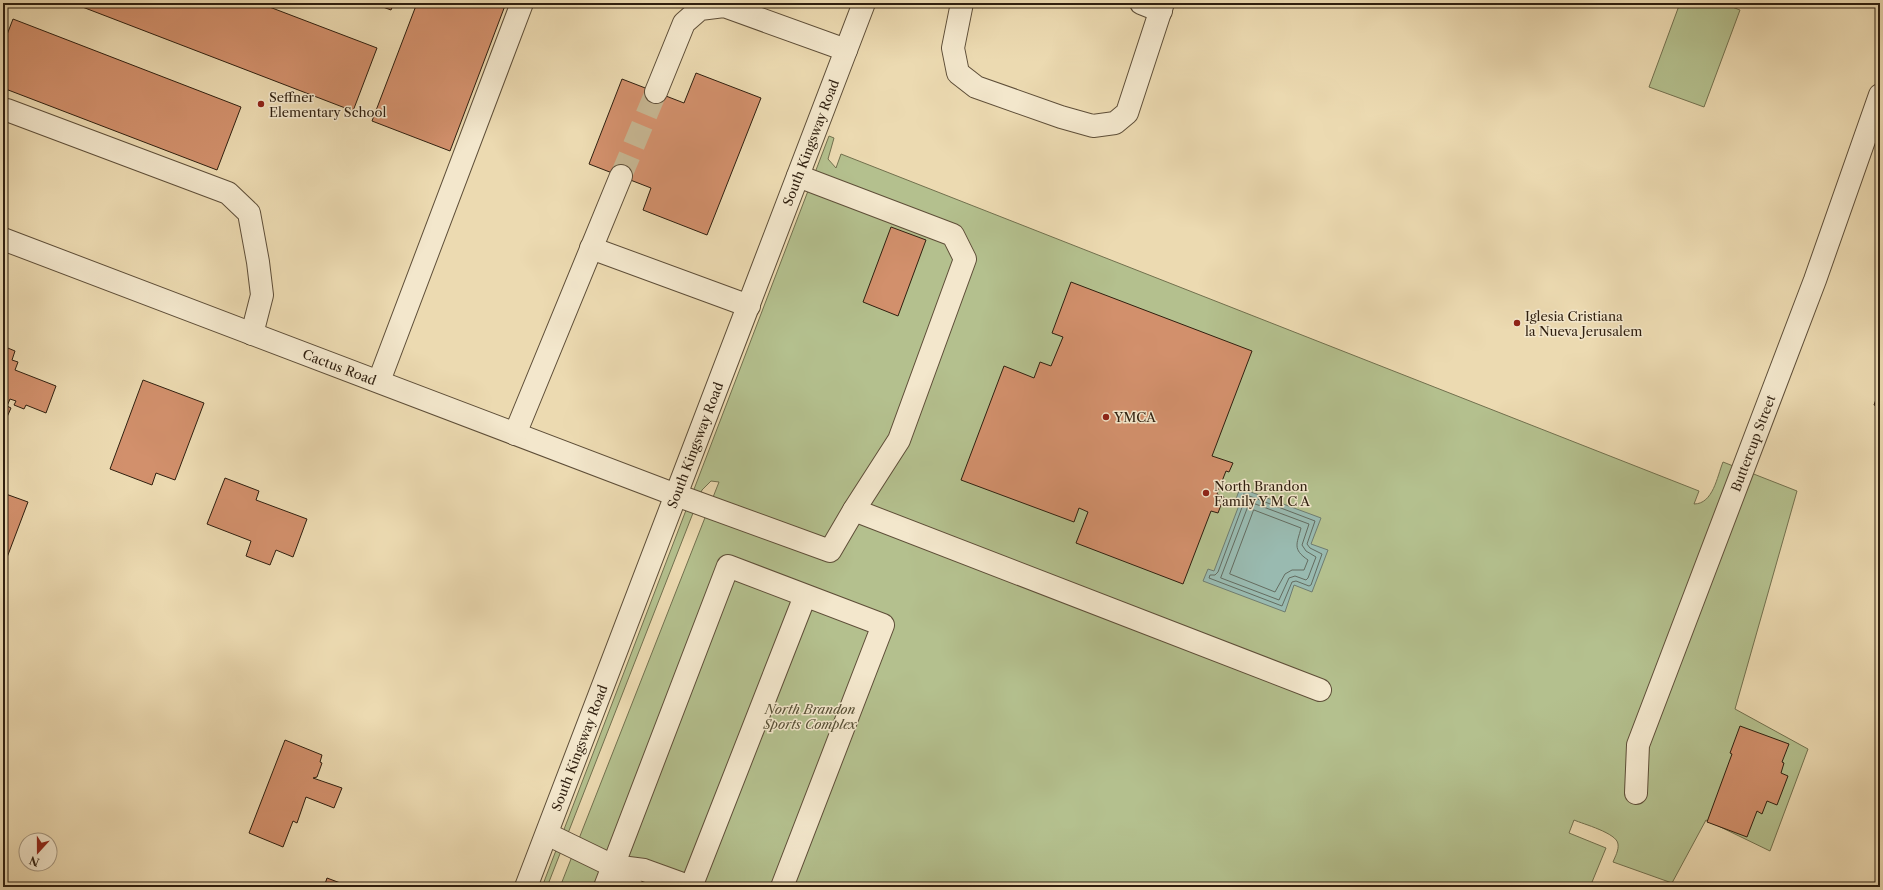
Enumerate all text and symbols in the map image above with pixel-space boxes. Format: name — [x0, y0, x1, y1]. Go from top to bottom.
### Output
street label: South Kingsway Road — [779, 77, 842, 208]
place label: Seffner Elementary School — [269, 89, 387, 120]
marker: Seffner Elementary School — [256, 99, 266, 109]
place label: Iglesia Cristiana la Nueva Jerusalem — [1525, 308, 1642, 339]
marker: Iglesia Cristiana la Nueva Jerusalem — [1512, 318, 1522, 328]
street label: Cactus Road — [300, 346, 379, 388]
street label: South Kingsway Road — [664, 380, 726, 511]
street label: Buttercup Street — [1727, 392, 1779, 494]
place label: YMCA — [1113, 409, 1156, 425]
marker: YMCA — [1101, 412, 1111, 422]
place label: North Brandon Family Y M C A — [1214, 478, 1310, 509]
marker: North Brandon Family Y M C A — [1201, 488, 1211, 498]
street label: South Kingsway Road — [548, 682, 611, 813]
park label: North Brandon Sports Complex — [763, 701, 858, 732]
north arrow — [18, 832, 58, 872]
text: N — [27, 853, 41, 870]

